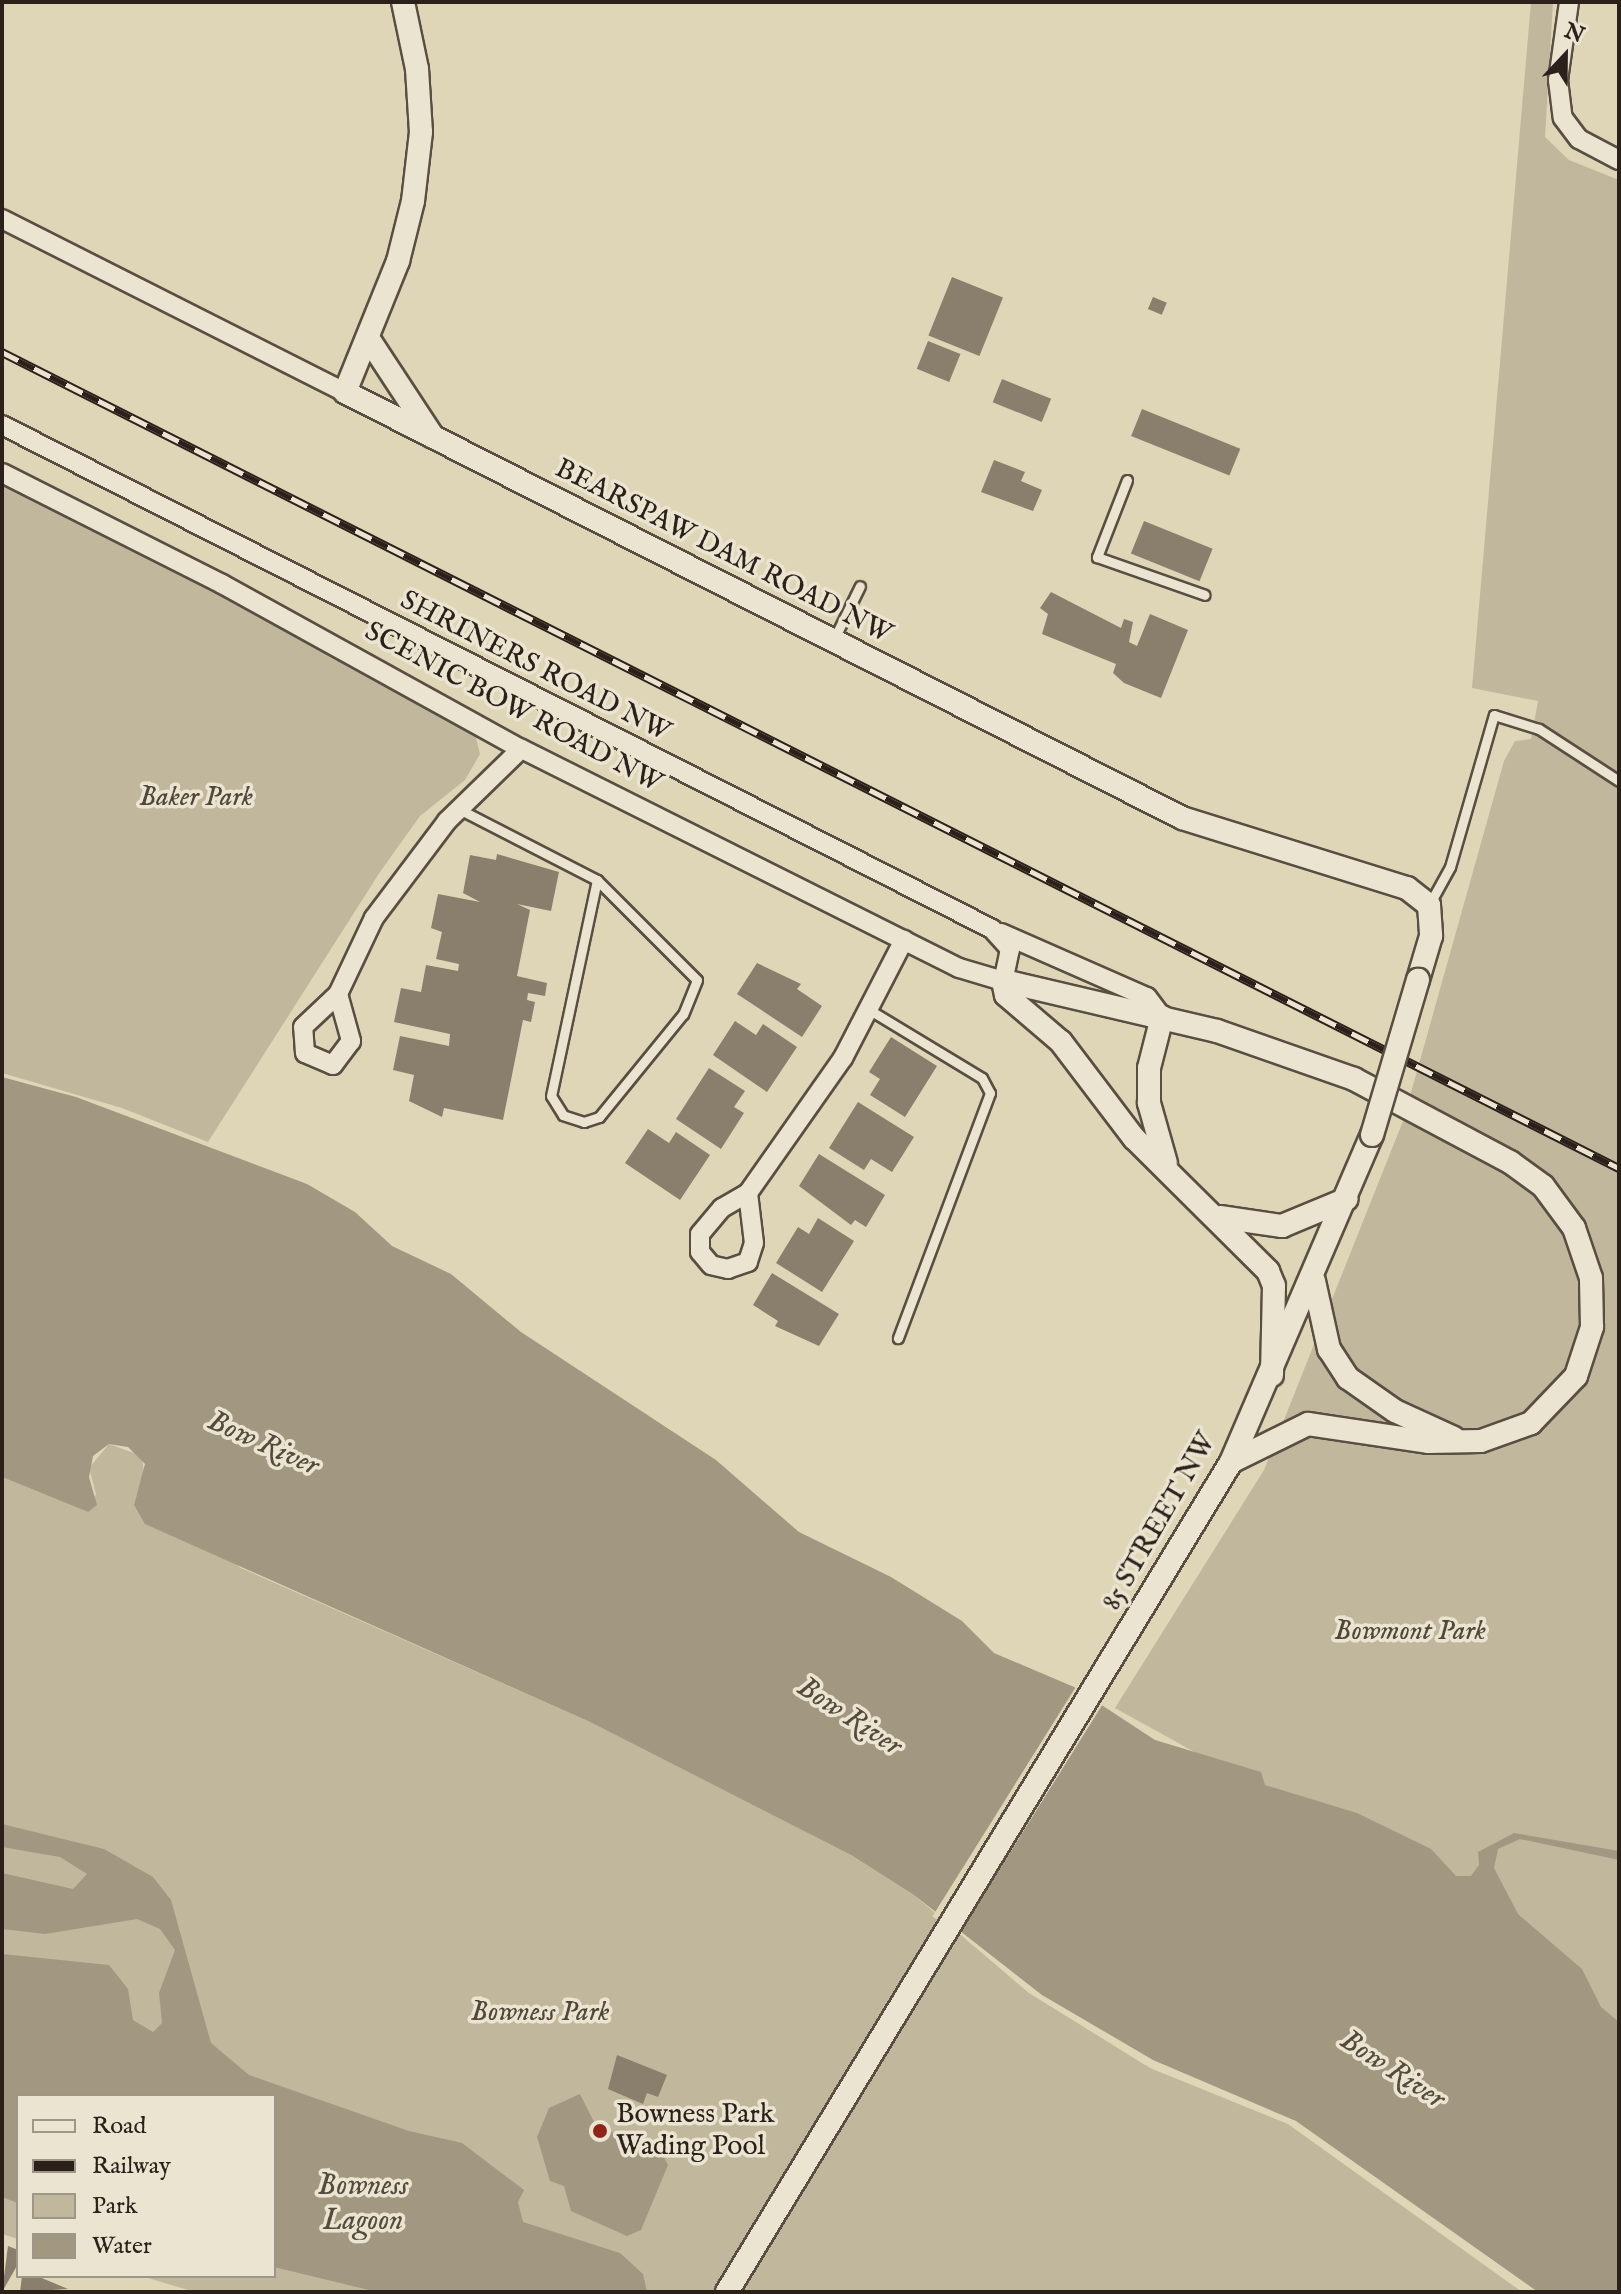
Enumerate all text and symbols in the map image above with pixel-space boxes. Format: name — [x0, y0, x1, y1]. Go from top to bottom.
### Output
north arrow — [1525, 16, 1605, 96]
text: N — [1560, 17, 1588, 50]
street label: BEARSPAW DAM ROAD NW — [549, 452, 897, 652]
street label: SHRINERS ROAD NW — [394, 584, 676, 750]
street label: SCENIC BOW ROAD NW — [359, 615, 667, 801]
park label: Baker Park — [139, 781, 253, 815]
water label: Bow River — [202, 1403, 324, 1485]
street label: 85 STREET NW — [1096, 1427, 1224, 1617]
park label: Bowmont Park — [1334, 1615, 1486, 1649]
water label: Bow River — [790, 1670, 908, 1764]
park label: Bowness Park — [471, 1996, 609, 2030]
water label: Bow River — [1333, 2023, 1451, 2117]
legend — [16, 2094, 276, 2278]
place label: Bowness Park Wading Pool — [616, 2098, 775, 2164]
text: Road — [92, 2111, 146, 2142]
marker: Bowness Park Wading Pool — [591, 2122, 609, 2140]
text: Railway — [92, 2151, 171, 2182]
water label: Bowness Lagoon — [318, 2168, 408, 2238]
text: Park — [92, 2191, 138, 2222]
text: Water — [92, 2231, 152, 2262]

